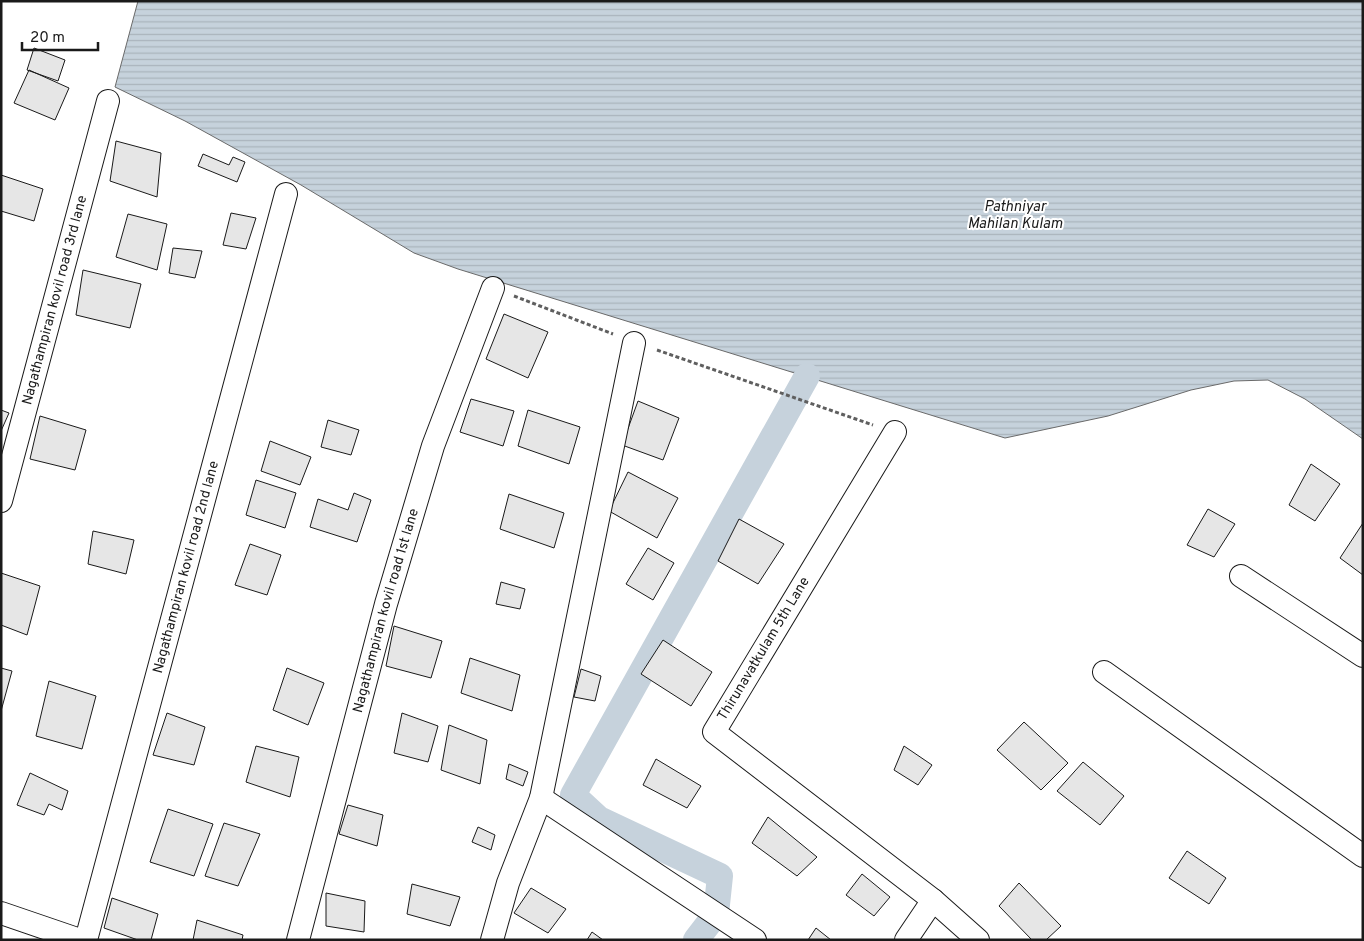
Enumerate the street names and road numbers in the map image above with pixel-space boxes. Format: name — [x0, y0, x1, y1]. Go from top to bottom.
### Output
street label: Nagathampiran kovil road 3rd lane — [19, 193, 91, 407]
street label: Nagathampiran kovil road 2nd lane — [149, 459, 223, 675]
street label: Nagathampiran kovil road 1st lane — [349, 506, 422, 715]
street label: Thirunavatkulam 5th Lane — [714, 574, 814, 724]

